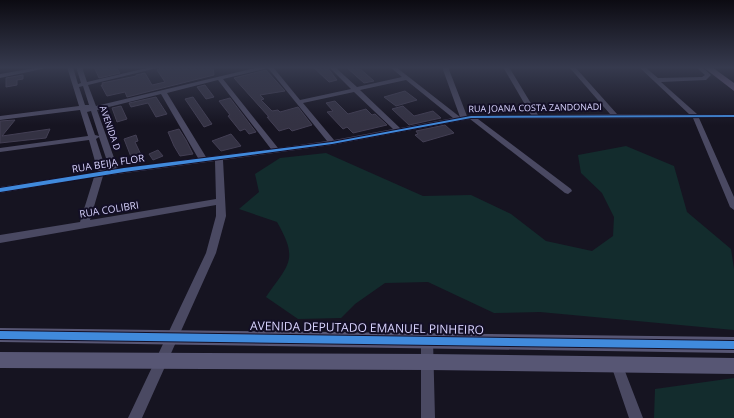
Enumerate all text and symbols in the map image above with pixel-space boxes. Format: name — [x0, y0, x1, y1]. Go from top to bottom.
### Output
street label: RUA JOANA COSTA ZANDONADI — [468, 100, 602, 115]
street label: AVENIDA D — [97, 104, 124, 152]
street label: RUA BEIJA FLOR — [71, 150, 145, 176]
street label: RUA COLIBRI — [78, 197, 140, 221]
street label: AVENIDA DEPUTADO EMANUEL PINHEIRO — [250, 317, 484, 338]

